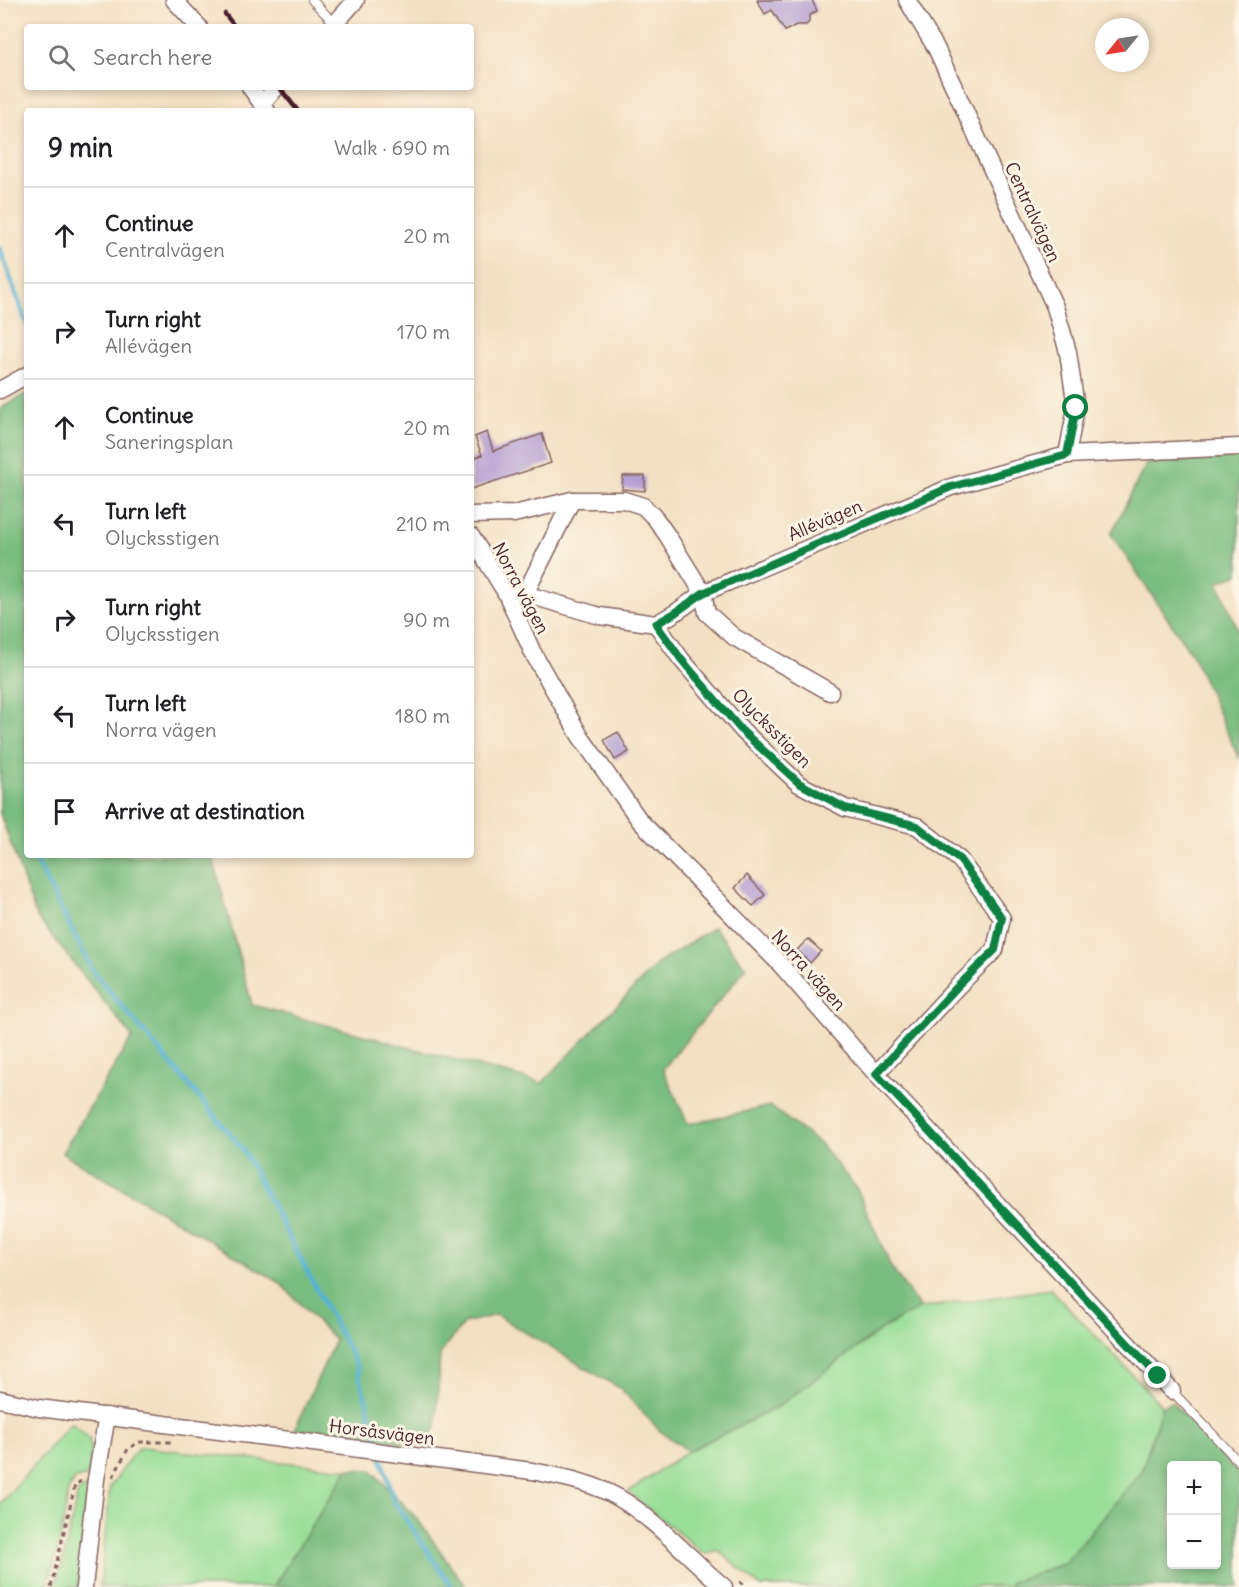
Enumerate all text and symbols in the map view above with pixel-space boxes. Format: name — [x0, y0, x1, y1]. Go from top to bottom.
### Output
north arrow — [1095, 18, 1149, 72]
search box — [24, 24, 474, 90]
icon: search — [45, 41, 78, 74]
text: Search here — [93, 43, 212, 71]
text: 9 min — [48, 131, 113, 164]
text: Walk · 690 m — [334, 135, 450, 160]
street label: Centralvägen — [1000, 158, 1066, 266]
text: Continue — [105, 209, 194, 237]
icon: ahead — [48, 219, 81, 252]
text: 20 m — [404, 223, 450, 248]
text: Centralvägen — [105, 237, 225, 262]
text: Turn right — [105, 305, 201, 333]
icon: right — [48, 315, 81, 348]
text: 170 m — [397, 319, 450, 344]
text: Allévägen — [105, 333, 192, 358]
route start — [1062, 394, 1088, 420]
text: Continue — [105, 401, 194, 429]
icon: ahead — [48, 411, 81, 444]
text: 20 m — [404, 415, 450, 440]
text: Saneringsplan — [105, 429, 233, 454]
street label: Allévägen — [784, 494, 866, 546]
text: Turn left — [105, 497, 186, 525]
icon: left — [48, 507, 81, 540]
text: 210 m — [396, 511, 450, 536]
text: Olycksstigen — [105, 525, 220, 550]
street label: Norra vägen — [487, 538, 555, 638]
text: Turn right — [105, 593, 201, 621]
icon: right — [48, 603, 81, 636]
text: 90 m — [403, 607, 450, 632]
text: Olycksstigen — [105, 621, 220, 646]
street label: Olycksstigen — [727, 683, 817, 773]
text: Turn left — [105, 689, 186, 717]
icon: left — [48, 699, 81, 732]
text: 180 m — [395, 703, 450, 728]
text: Norra vägen — [105, 717, 217, 742]
icon: arrive — [48, 795, 81, 828]
text: Arrive at destination — [105, 797, 305, 825]
street label: Norra vägen — [767, 925, 851, 1015]
route end — [1144, 1362, 1170, 1388]
street label: Horsåsvägen — [328, 1414, 436, 1450]
map controls — [1167, 1461, 1221, 1569]
button: + — [1167, 1461, 1221, 1515]
button: − — [1167, 1515, 1221, 1569]

